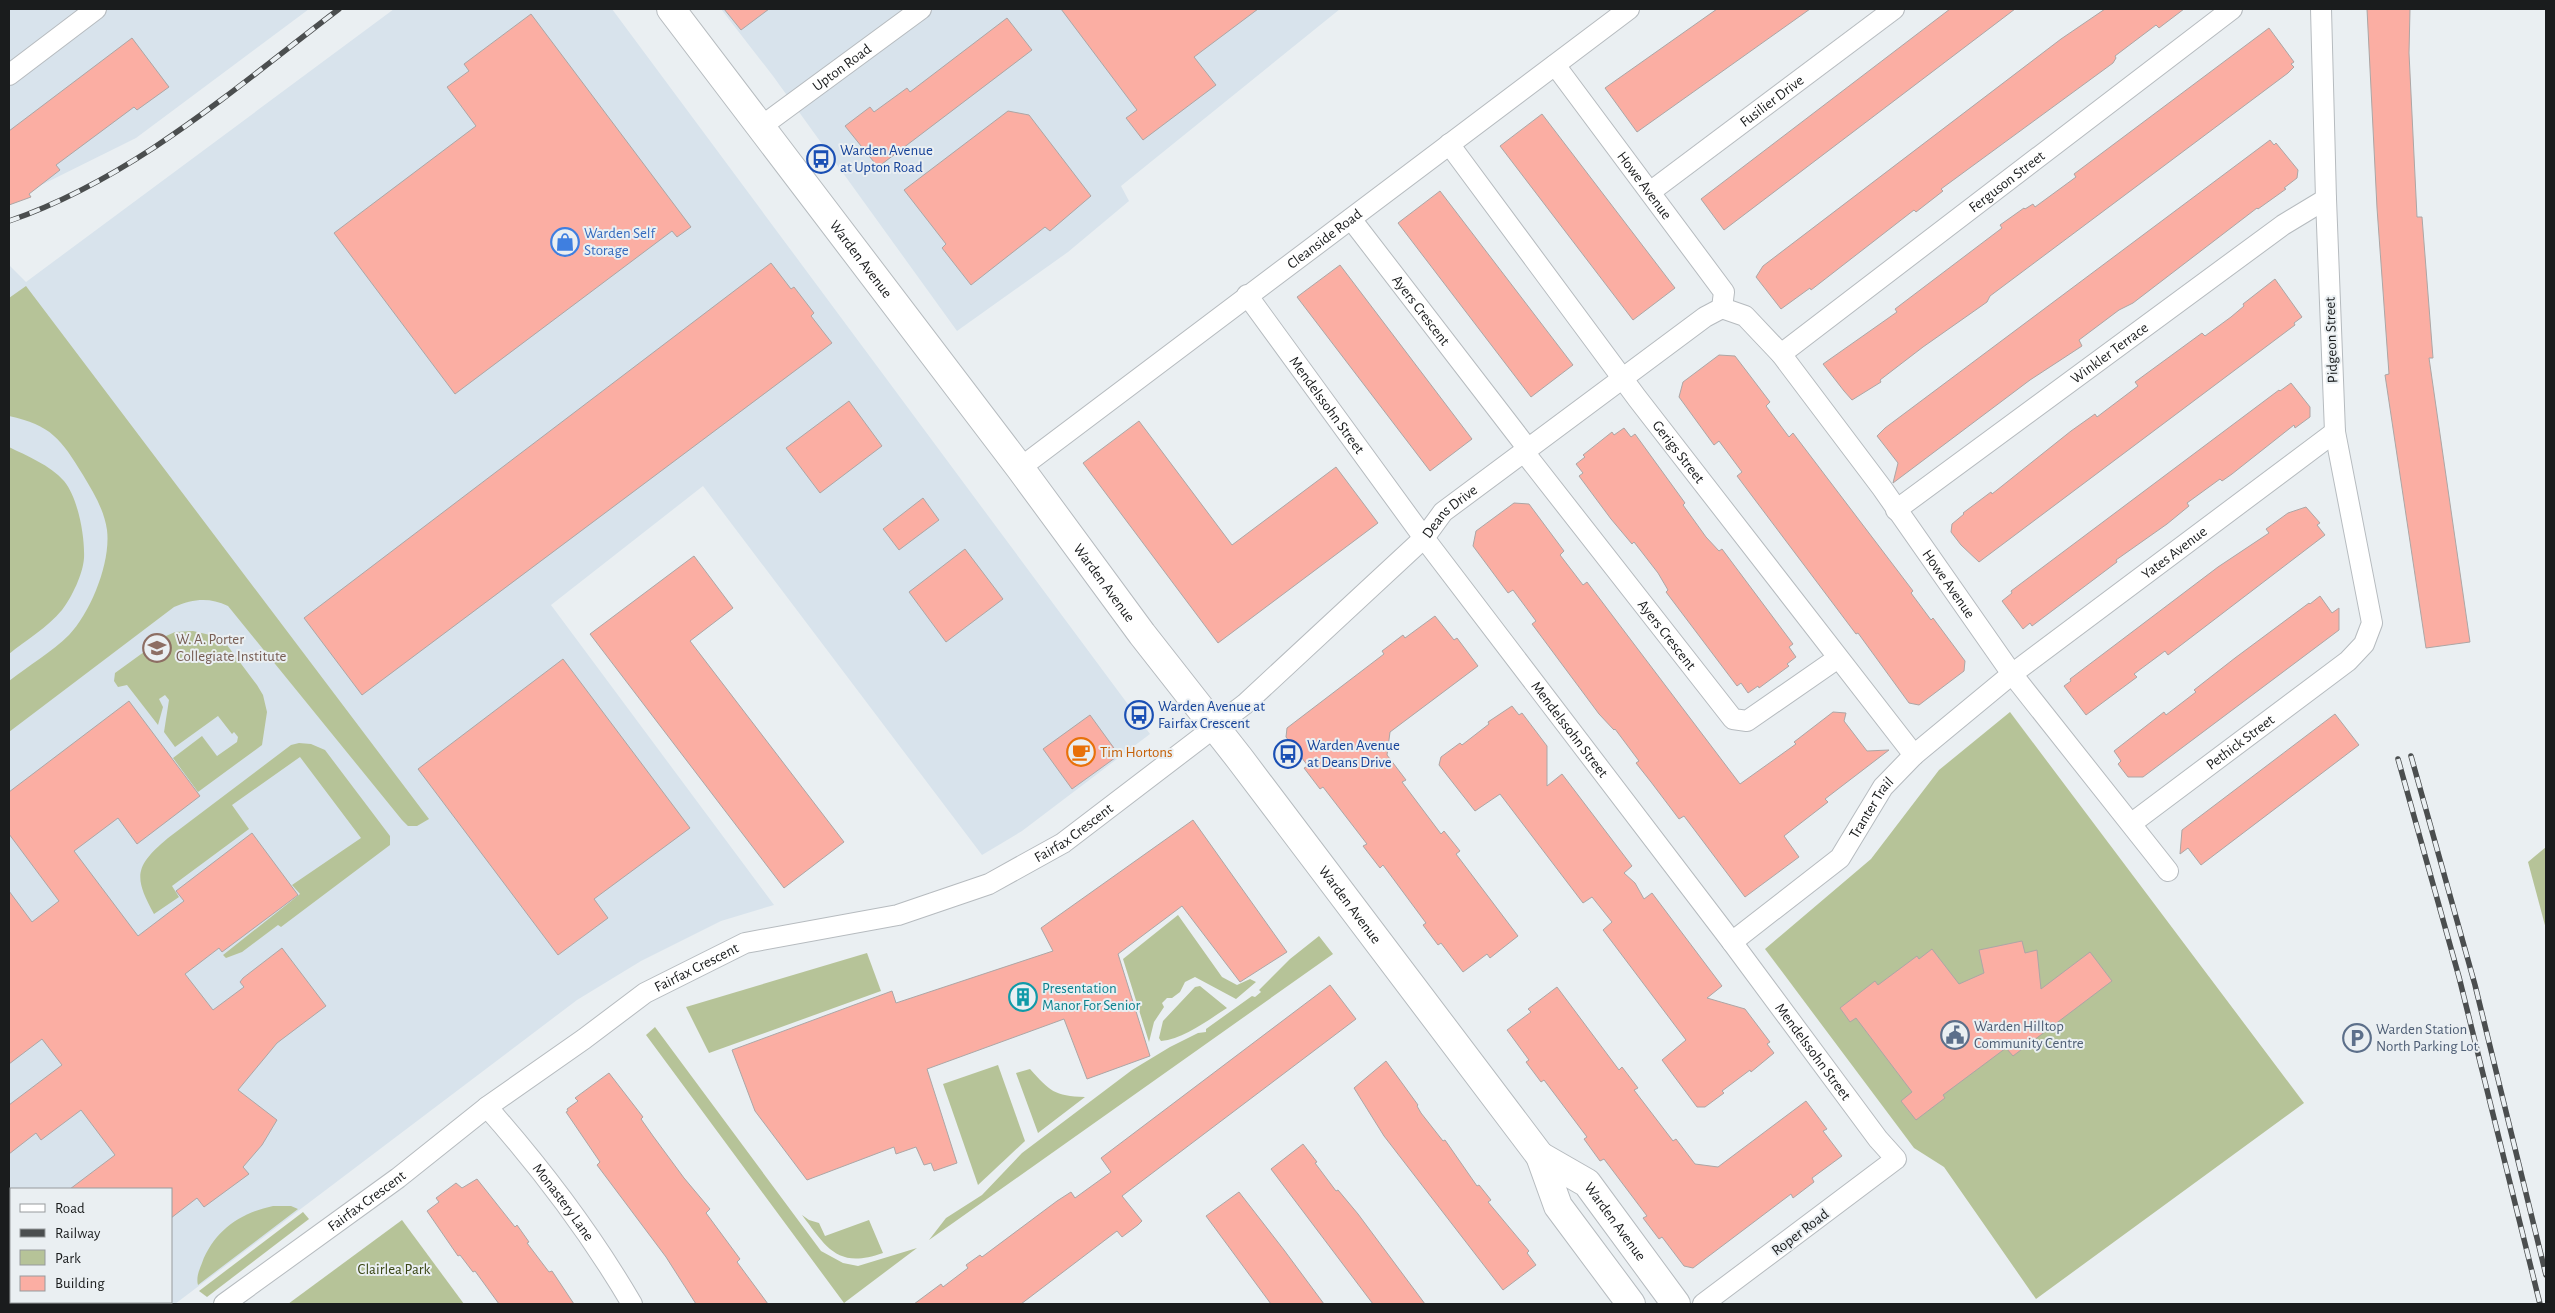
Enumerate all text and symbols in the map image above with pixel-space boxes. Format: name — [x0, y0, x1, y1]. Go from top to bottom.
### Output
street label: Upton Road — [810, 41, 874, 94]
street label: Fusilier Drive — [1737, 72, 1807, 130]
place label: Warden Avenue at Upton Road — [840, 143, 933, 175]
bus stop icon: Warden Avenue at Upton Road — [806, 144, 836, 174]
street label: Ferguson Street — [1966, 148, 2048, 215]
street label: Howe Avenue — [1614, 149, 1674, 222]
street label: Cleanside Road — [1284, 206, 1365, 272]
street label: Warden Avenue — [827, 218, 895, 301]
place label: Warden Self Storage — [584, 226, 656, 258]
shop icon: Warden Self Storage — [550, 227, 580, 257]
street label: Ayers Crescent — [1389, 272, 1453, 349]
street label: Pidgeon Street — [2322, 296, 2340, 383]
street label: Winkler Terrace — [2068, 320, 2151, 387]
street label: Mendelssohn Street — [1286, 354, 1367, 457]
street label: Gerigs Street — [1649, 418, 1707, 486]
street label: Deans Drive — [1420, 482, 1480, 541]
street label: Yates Avenue — [2139, 524, 2210, 582]
street label: Warden Avenue — [1070, 541, 1138, 625]
street label: Howe Avenue — [1919, 547, 1978, 621]
street label: Ayers Crescent — [1635, 597, 1699, 673]
place label: W. A. Porter Collegiate Institute — [176, 632, 286, 664]
school or university icon: W. A. Porter Collegiate Institute — [142, 633, 172, 663]
street label: Mendelssohn Street — [1528, 679, 1611, 780]
place label: Warden Avenue at Fairfax Crescent — [1158, 699, 1265, 731]
bus stop icon: Warden Avenue at Fairfax Crescent — [1124, 700, 1154, 730]
street label: Pethick Street — [2203, 712, 2277, 773]
cafe icon: Tim Hortons — [1066, 737, 1096, 767]
place label: Warden Avenue at Deans Drive — [1307, 738, 1400, 770]
bus stop icon: Warden Avenue at Deans Drive — [1273, 739, 1303, 769]
place label: Tim Hortons — [1100, 745, 1173, 760]
street label: Tranter Trail — [1847, 774, 1896, 841]
street label: Fairfax Crescent — [1032, 801, 1116, 865]
street label: Warden Avenue — [1316, 863, 1384, 947]
street label: Fairfax Crescent — [652, 940, 741, 995]
place label: Presentation Manor For Senior — [1042, 981, 1141, 1013]
building icon: Presentation Manor For Senior — [1008, 982, 1038, 1012]
street label: Mendelssohn Street — [1772, 1001, 1854, 1103]
place label: Warden Hilltop Community Centre — [1974, 1019, 2084, 1051]
public building icon: Warden Hilltop Community Centre — [1940, 1020, 1970, 1050]
place label: Warden Station North Parking Lot — [2376, 1022, 2479, 1054]
parking icon: Warden Station North Parking Lot — [2342, 1023, 2372, 1053]
street label: Monastery Lane — [530, 1161, 597, 1244]
street label: Fairfax Crescent — [325, 1168, 409, 1234]
street label: Warden Avenue — [1581, 1180, 1649, 1264]
legend — [10, 1188, 172, 1303]
text: Road — [55, 1201, 85, 1216]
street label: Roper Road — [1769, 1206, 1832, 1259]
text: Railway — [55, 1226, 101, 1241]
text: Park — [55, 1251, 81, 1266]
park label: Clairlea Park — [358, 1262, 431, 1277]
text: Building — [55, 1276, 105, 1291]

